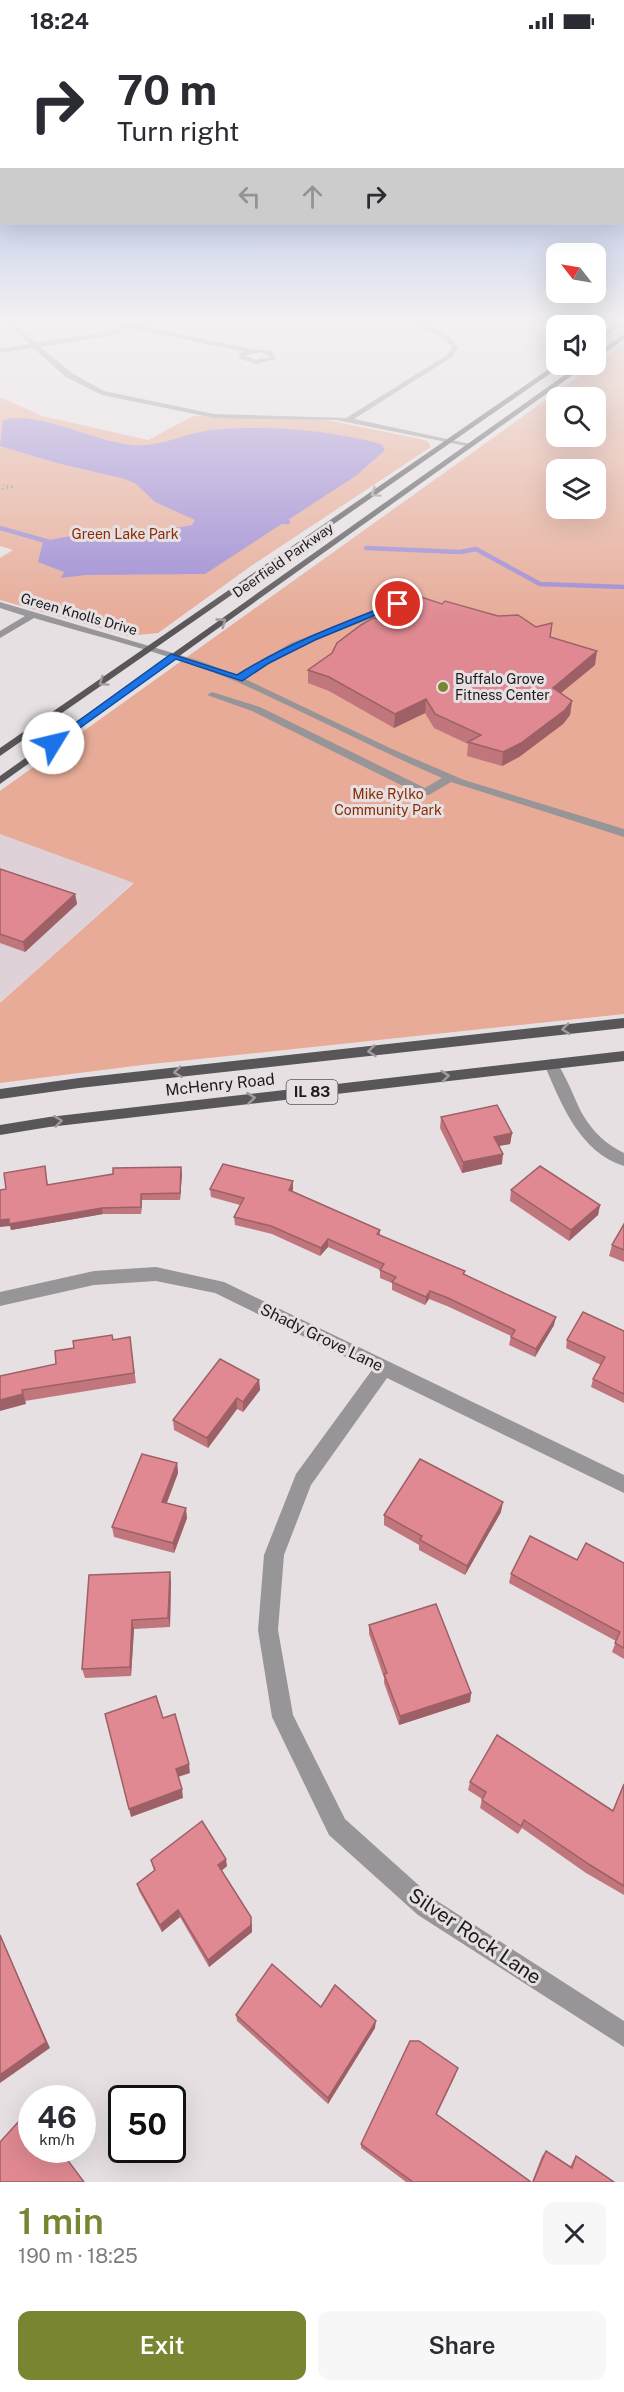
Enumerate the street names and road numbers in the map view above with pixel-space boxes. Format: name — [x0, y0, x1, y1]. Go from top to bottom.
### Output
street label: Deerfield Parkway — [230, 519, 337, 601]
street label: Green Knolls Drive — [19, 590, 139, 638]
street label: McHenry Road — [164, 1069, 276, 1100]
road number: IL 83 — [286, 1080, 338, 1104]
street label: Shady Grove Lane — [257, 1299, 386, 1375]
street label: Silver Rock Lane — [404, 1883, 546, 1989]

